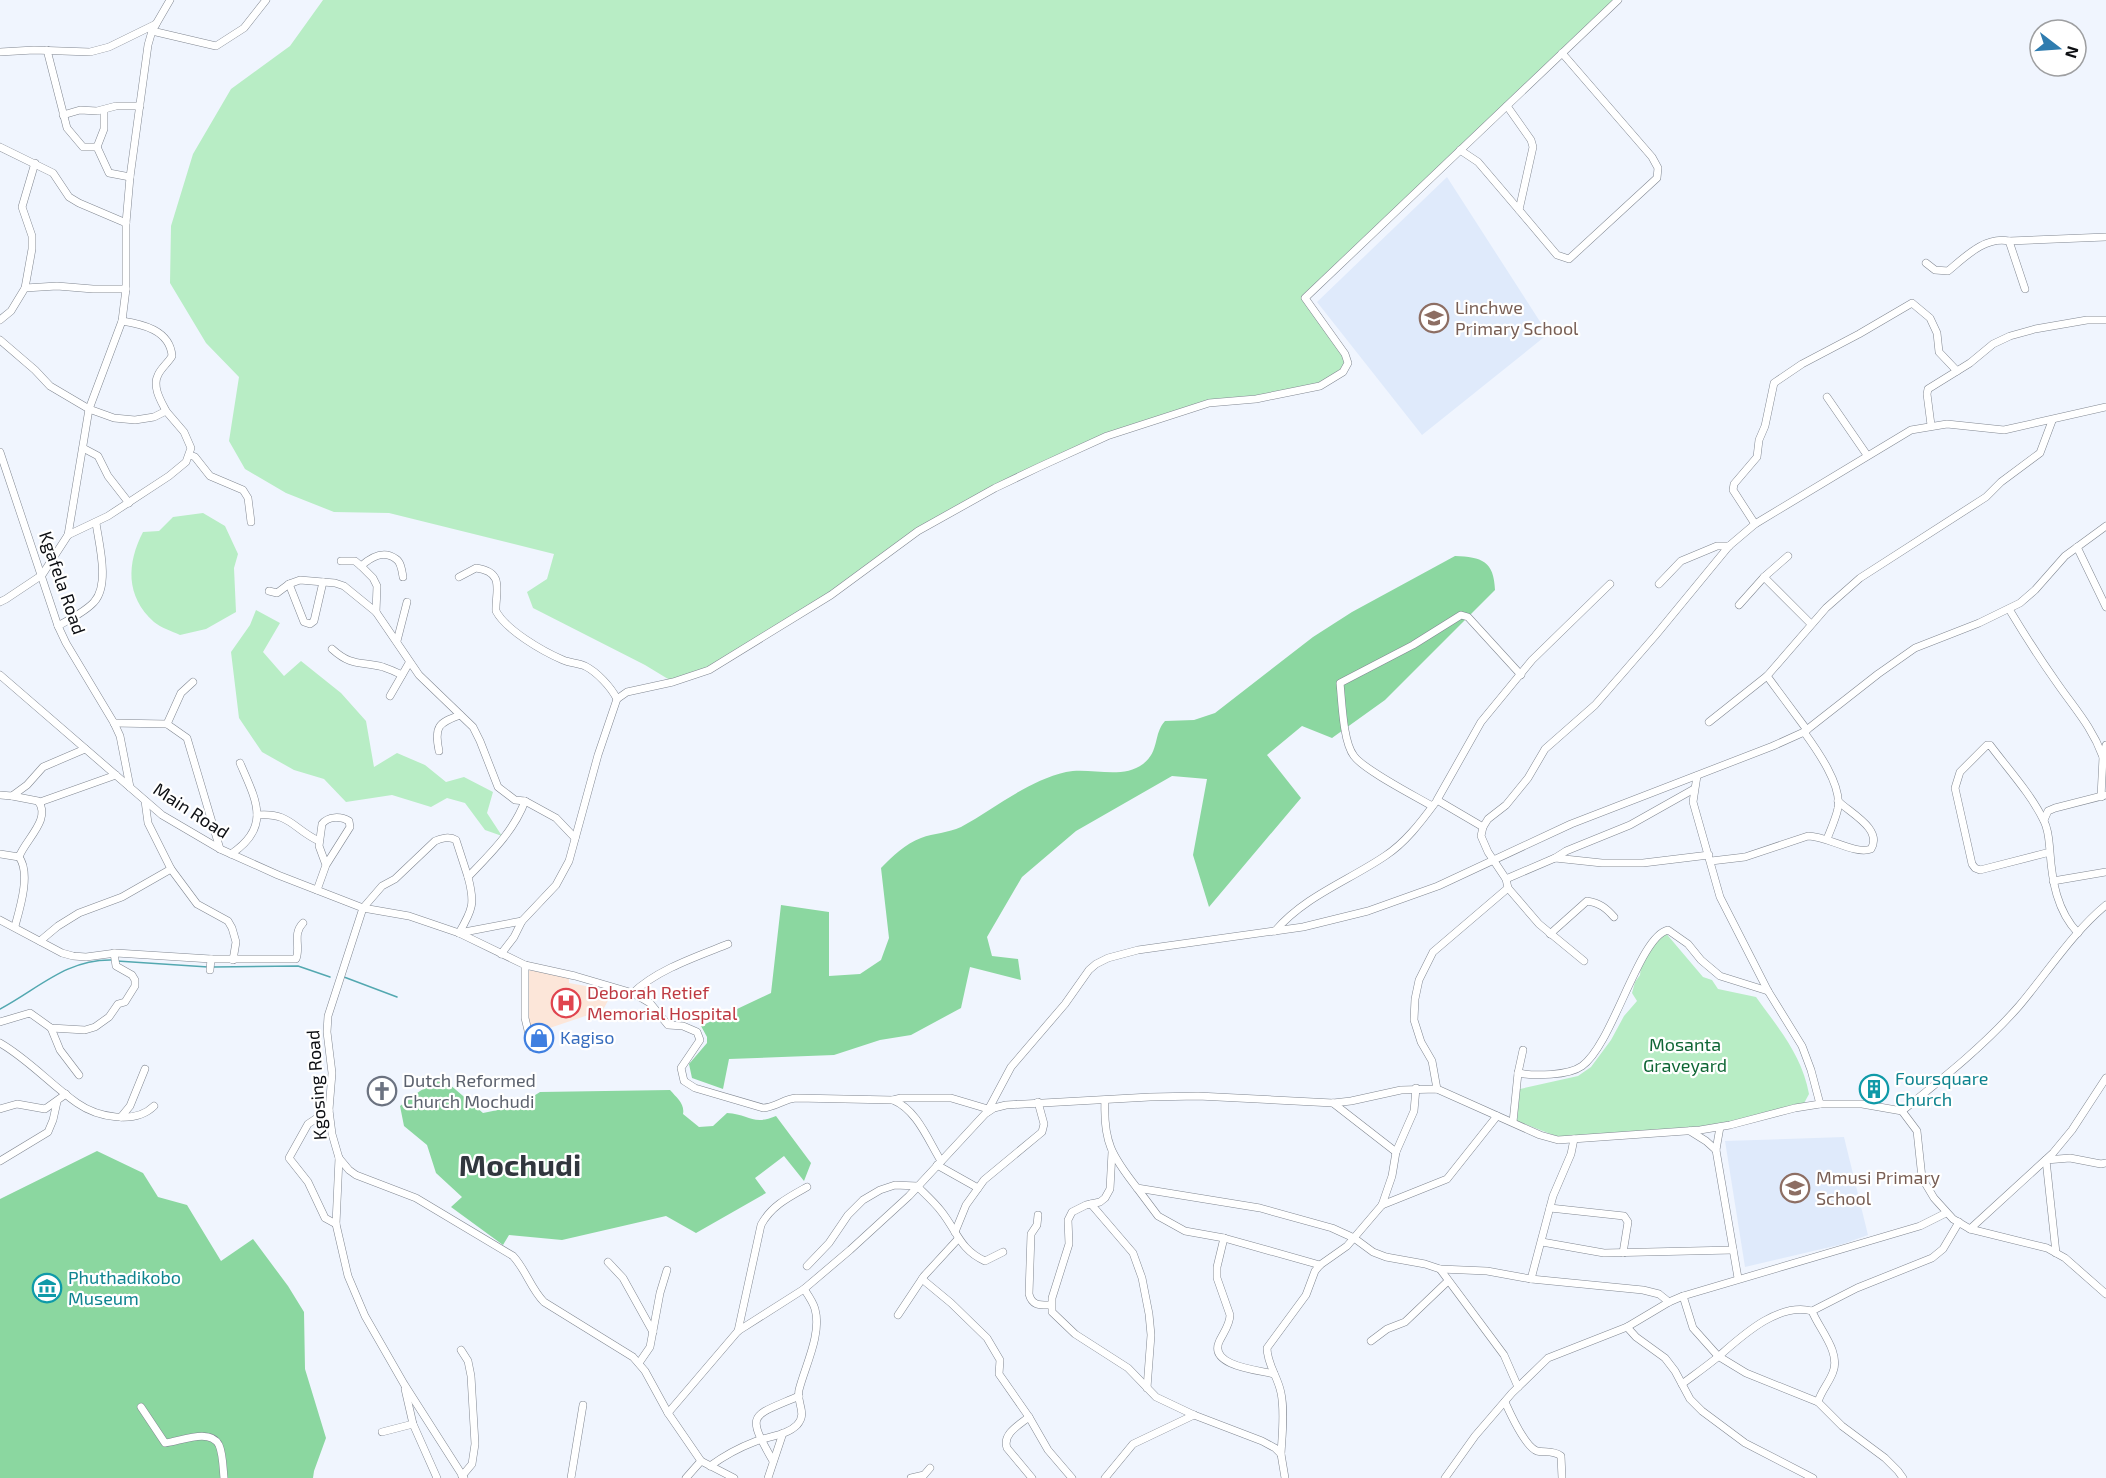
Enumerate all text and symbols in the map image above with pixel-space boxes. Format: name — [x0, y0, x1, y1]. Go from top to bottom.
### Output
north arrow — [2028, 18, 2088, 78]
text: N — [2062, 44, 2084, 61]
place label: Linchwe Primary School — [1455, 296, 1579, 339]
school or university icon: Linchwe Primary School — [1418, 302, 1450, 334]
street label: Kgafela Road — [35, 528, 91, 637]
street label: Main Road — [149, 777, 234, 843]
place label: Deborah Retief Memorial Hospital — [587, 981, 738, 1024]
hospital icon: Deborah Retief Memorial Hospital — [550, 987, 582, 1019]
shop icon: Kagiso — [523, 1022, 555, 1054]
place label: Kagiso — [560, 1026, 614, 1048]
street label: Kgosing Road — [301, 1029, 331, 1141]
park label: Mosanta Graveyard — [1643, 1033, 1727, 1076]
place label: Foursquare Church — [1895, 1067, 1988, 1110]
place label: Dutch Reformed Church Mochudi — [403, 1069, 536, 1112]
building icon: Foursquare Church — [1858, 1073, 1890, 1105]
church icon: Dutch Reformed Church Mochudi — [366, 1075, 398, 1107]
district label: Mochudi — [459, 1146, 581, 1182]
place label: Mmusi Primary School — [1816, 1166, 1941, 1209]
school or university icon: Mmusi Primary School — [1779, 1172, 1811, 1204]
place label: Phuthadikobo Museum — [68, 1266, 181, 1309]
museum icon: Phuthadikobo Museum — [31, 1272, 63, 1304]

